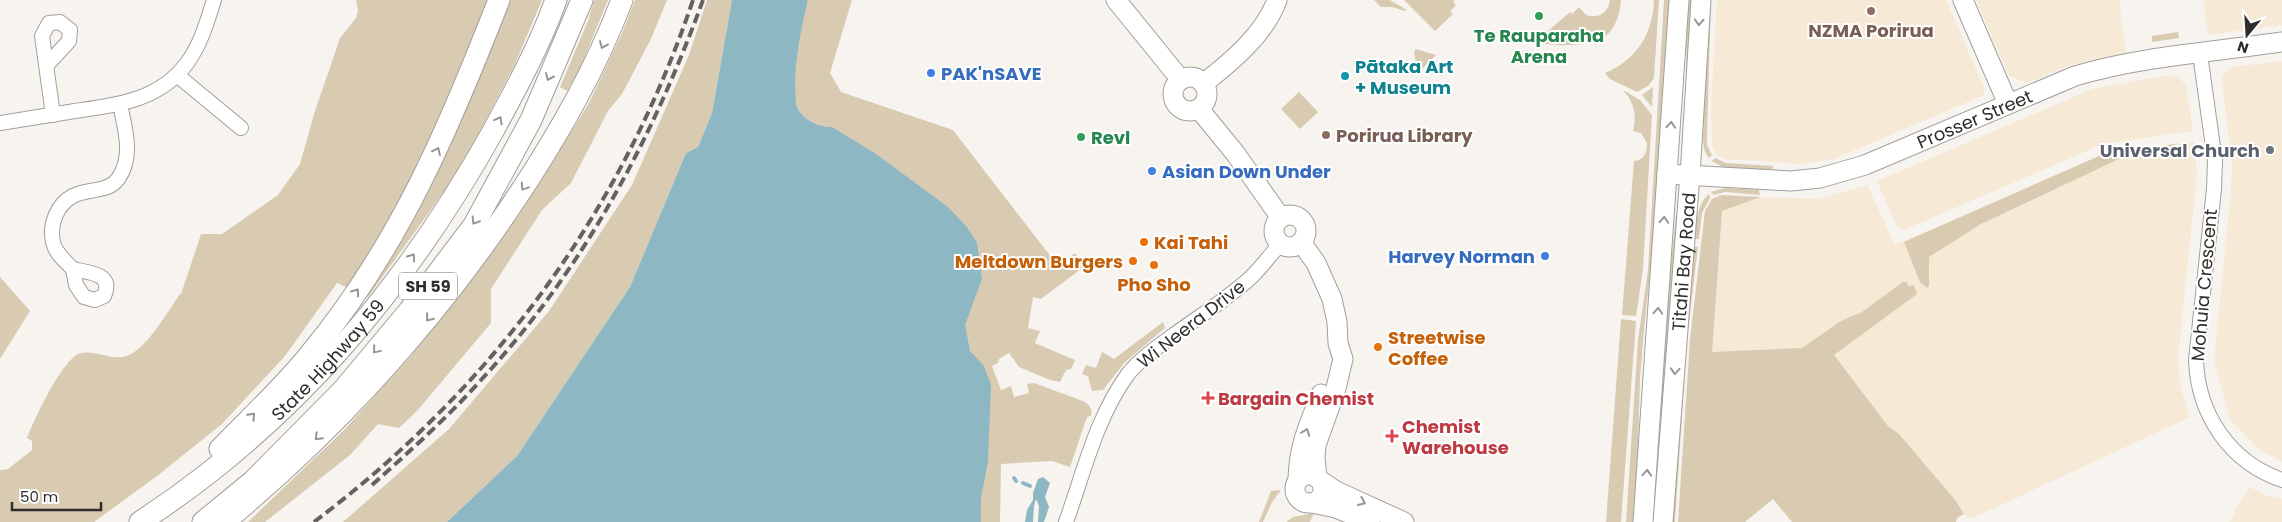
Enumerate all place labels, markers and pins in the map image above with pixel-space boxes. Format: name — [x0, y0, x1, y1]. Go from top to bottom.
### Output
marker: NZMA Porirua — [1865, 5, 1877, 17]
marker: Te Rauparaha Arena — [1533, 10, 1545, 22]
place label: NZMA Porirua — [1808, 18, 1934, 43]
place label: Te Rauparaha Arena — [1474, 23, 1604, 69]
place label: Pātaka Art + Museum — [1355, 54, 1453, 100]
place label: PAK'nSAVE — [941, 61, 1041, 86]
marker: PAK'nSAVE — [925, 67, 937, 79]
marker: Pātaka Art + Museum — [1339, 70, 1351, 82]
place label: Porirua Library — [1336, 123, 1473, 148]
place label: Revl — [1091, 125, 1130, 150]
marker: Porirua Library — [1320, 129, 1332, 141]
marker: Revl — [1075, 131, 1087, 143]
place label: Universal Church — [2100, 138, 2260, 163]
marker: Universal Church — [2264, 144, 2276, 156]
place label: Asian Down Under — [1162, 159, 1331, 184]
marker: Asian Down Under — [1146, 165, 1158, 177]
place label: Kai Tahi — [1154, 230, 1228, 255]
marker: Kai Tahi — [1138, 236, 1150, 248]
place label: Harvey Norman — [1388, 244, 1535, 269]
place label: Meltdown Burgers — [955, 249, 1123, 274]
marker: Harvey Norman — [1539, 250, 1551, 262]
marker: Meltdown Burgers — [1127, 255, 1139, 267]
marker: Pho Sho — [1148, 259, 1160, 271]
place label: Pho Sho — [1117, 272, 1191, 297]
place label: Streetwise Coffee — [1388, 325, 1486, 371]
marker: Streetwise Coffee — [1372, 341, 1384, 353]
place label: Bargain Chemist — [1218, 386, 1374, 411]
marker: Bargain Chemist — [1202, 392, 1214, 404]
place label: Chemist Warehouse — [1402, 414, 1509, 460]
marker: Chemist Warehouse — [1386, 430, 1398, 442]

